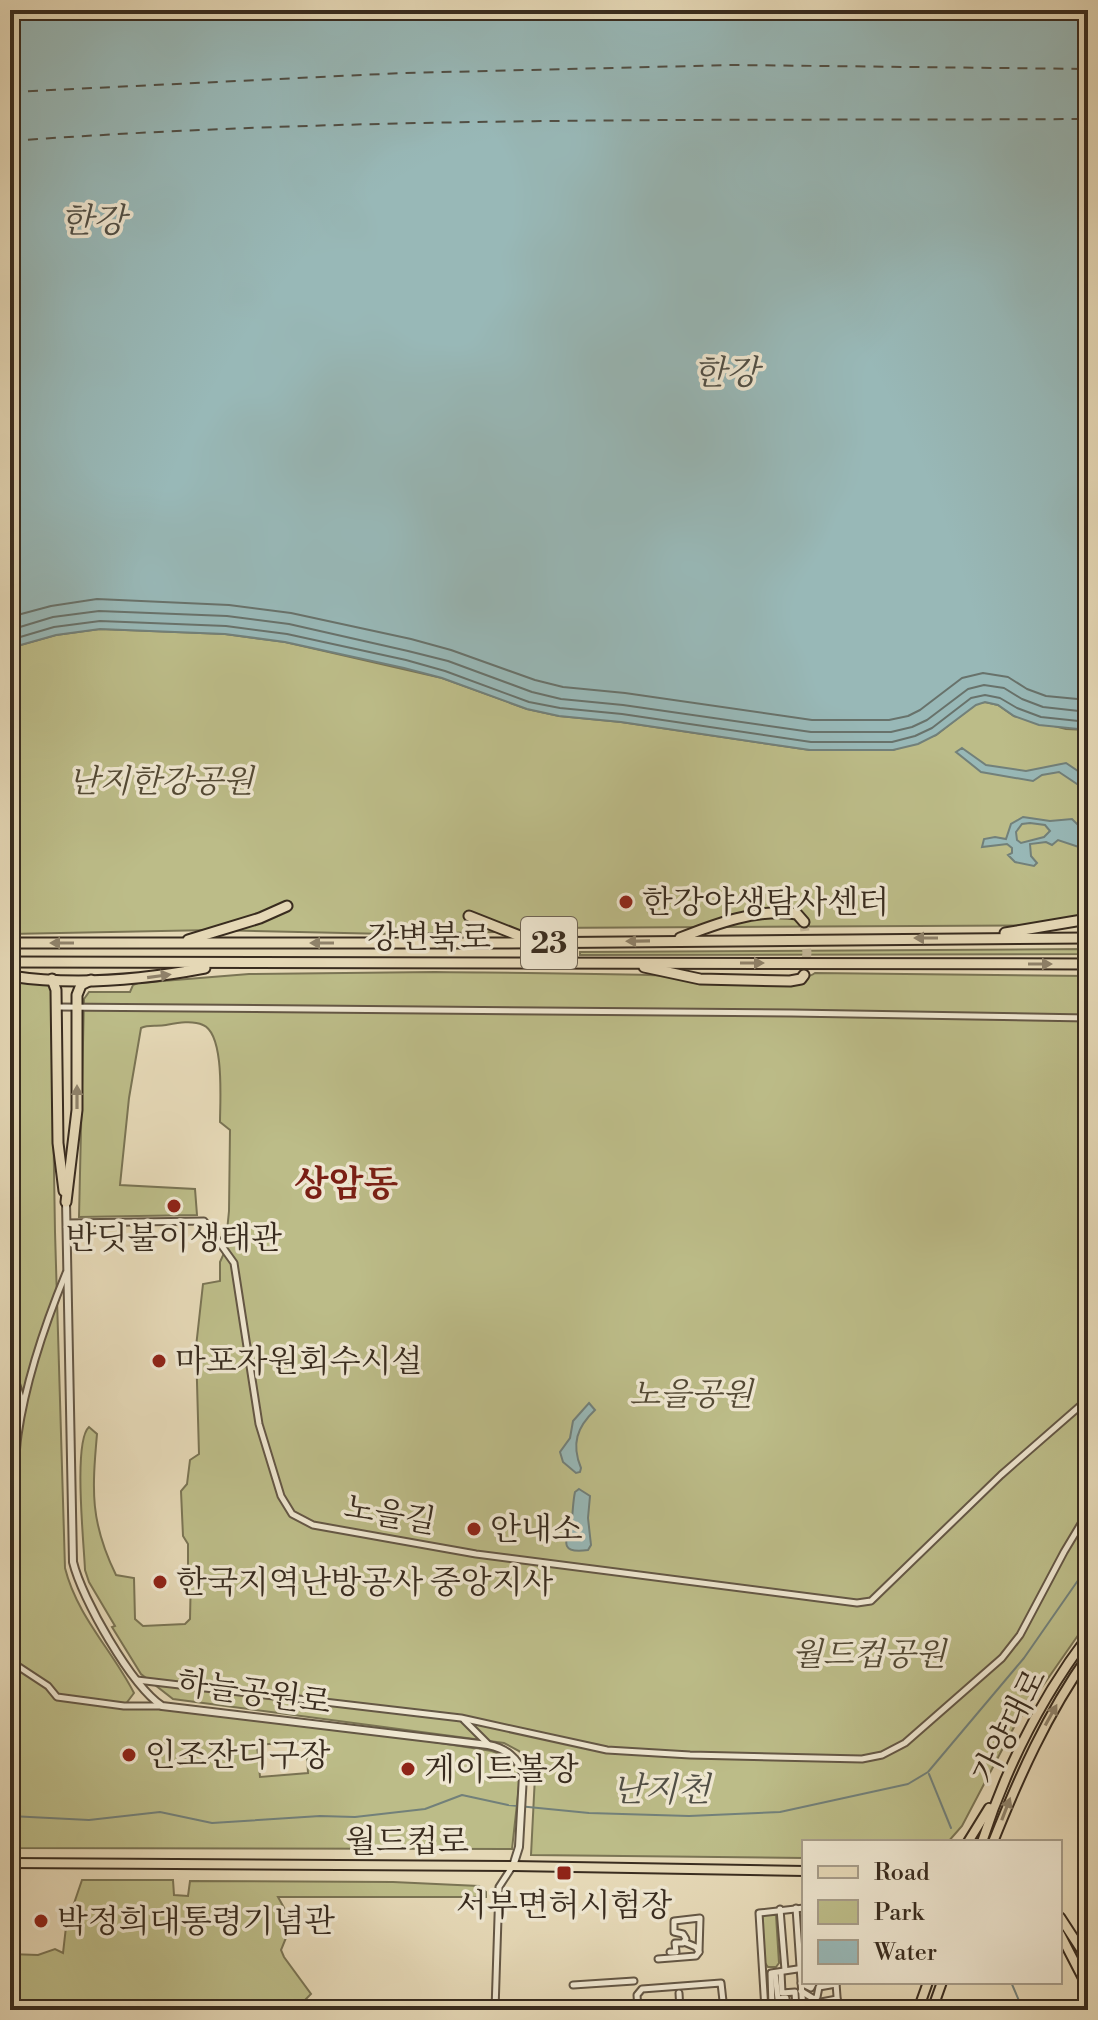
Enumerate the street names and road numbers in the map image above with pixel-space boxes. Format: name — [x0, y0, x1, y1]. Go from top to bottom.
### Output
road number: 23 — [521, 917, 577, 969]
street label: 강변북로 — [367, 918, 491, 958]
street label: 노을길 — [341, 1487, 439, 1543]
street label: 하늘공원로 — [175, 1662, 333, 1724]
street label: 가양대로 — [964, 1662, 1056, 1791]
street label: 월드컵로 — [345, 1822, 469, 1862]

